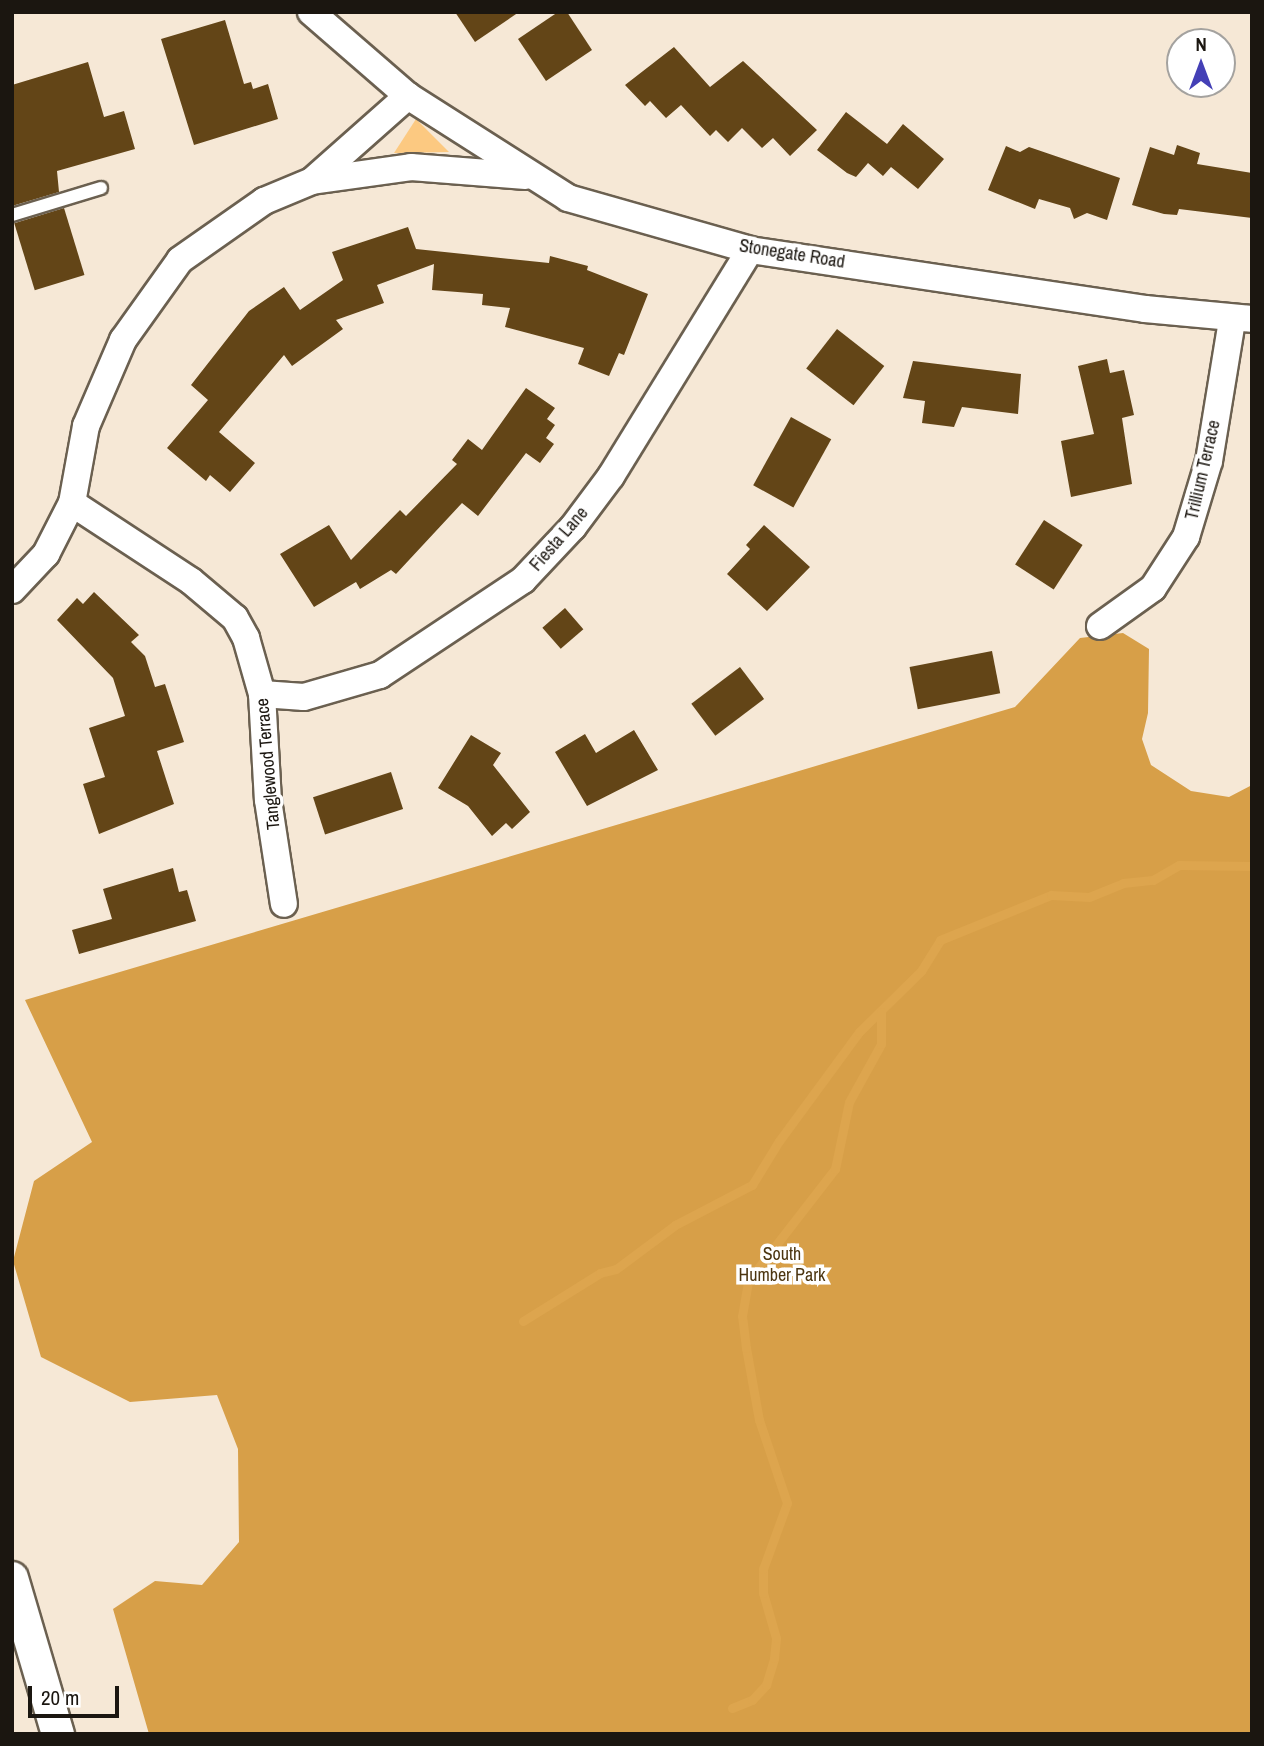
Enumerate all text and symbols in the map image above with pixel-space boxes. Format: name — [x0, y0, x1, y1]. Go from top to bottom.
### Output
north arrow — [1166, 28, 1236, 98]
text: N — [1195, 31, 1207, 57]
street label: Stonegate Road — [738, 235, 846, 273]
street label: Trillium Terrace — [1181, 418, 1225, 522]
street label: Fiesta Lane — [525, 502, 593, 576]
street label: Tanglewood Terrace — [251, 697, 285, 831]
park label: South Humber Park — [739, 1244, 825, 1286]
scale bar — [32, 1672, 122, 1716]
text: 20 m — [41, 1683, 79, 1712]

